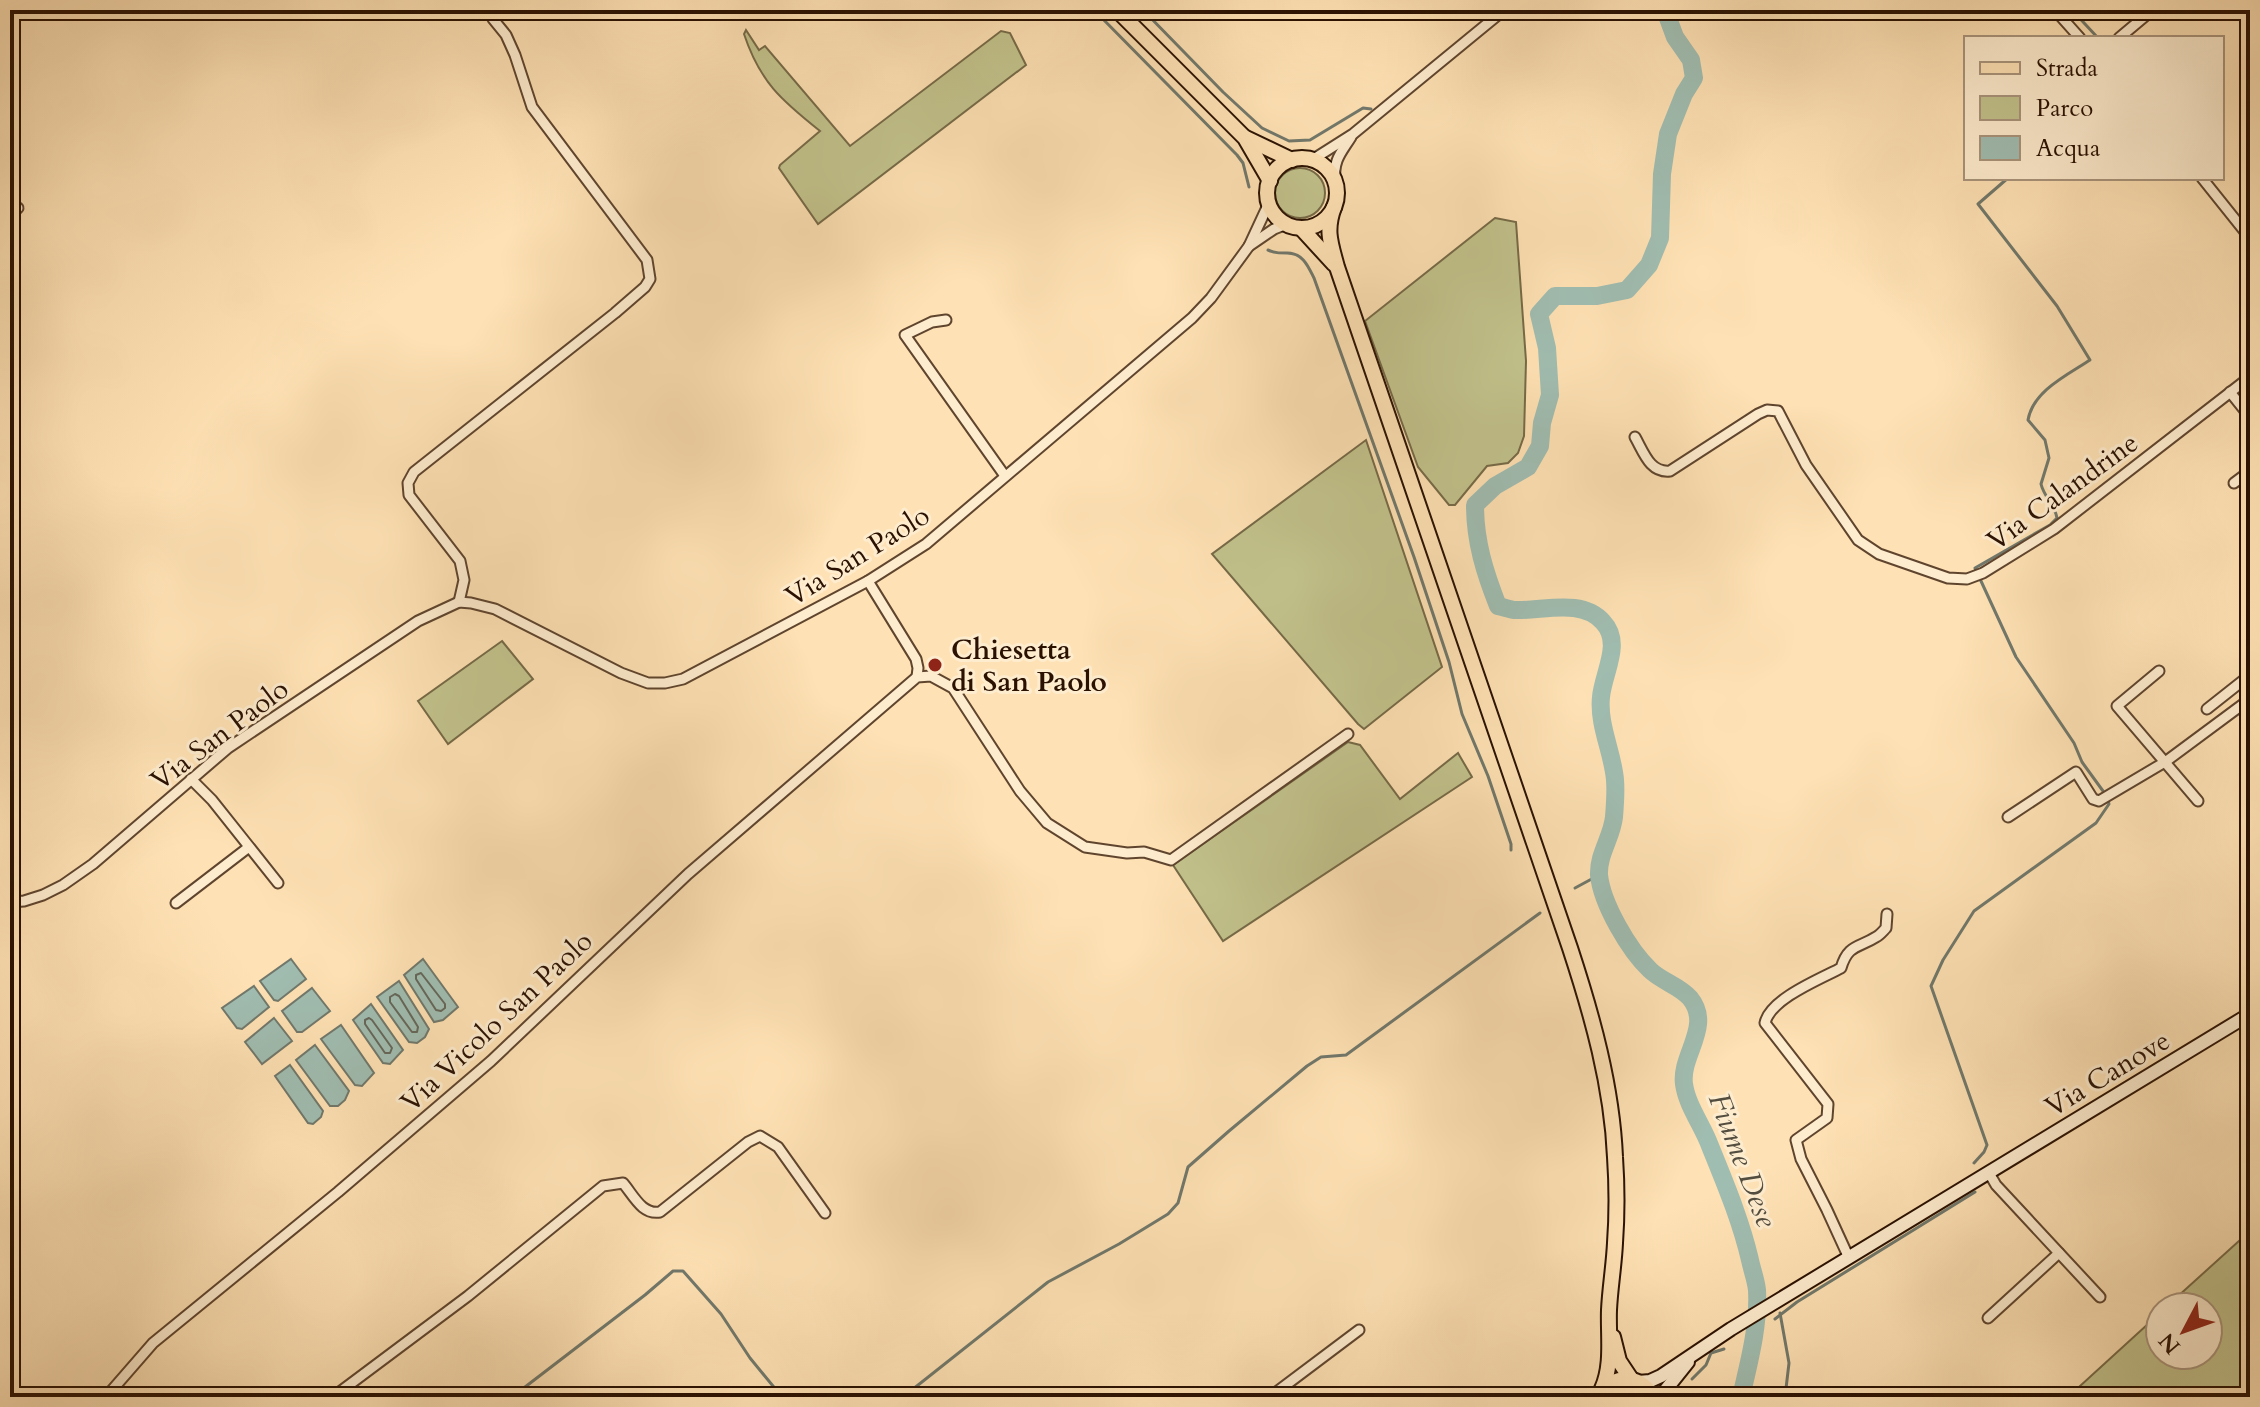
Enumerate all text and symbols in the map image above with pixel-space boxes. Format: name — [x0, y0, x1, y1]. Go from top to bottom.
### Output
legend — [1964, 36, 2224, 180]
text: Strada — [2036, 52, 2099, 85]
text: Parco — [2036, 92, 2093, 125]
text: Acqua — [2036, 132, 2101, 165]
street label: Via Calandrine — [1979, 424, 2146, 560]
street label: Via San Paolo — [778, 496, 937, 615]
place label: Chiesetta di San Paolo — [951, 631, 1107, 701]
marker: Chiesetta di San Paolo — [926, 656, 944, 674]
street label: Via San Paolo — [143, 670, 296, 799]
street label: Via Vicolo San Paolo — [392, 923, 601, 1121]
street label: Via Canove — [2038, 1022, 2177, 1126]
water label: Fiume Dese — [1698, 1087, 1787, 1234]
north arrow — [2144, 1291, 2224, 1371]
text: N — [2152, 1326, 2187, 1361]

